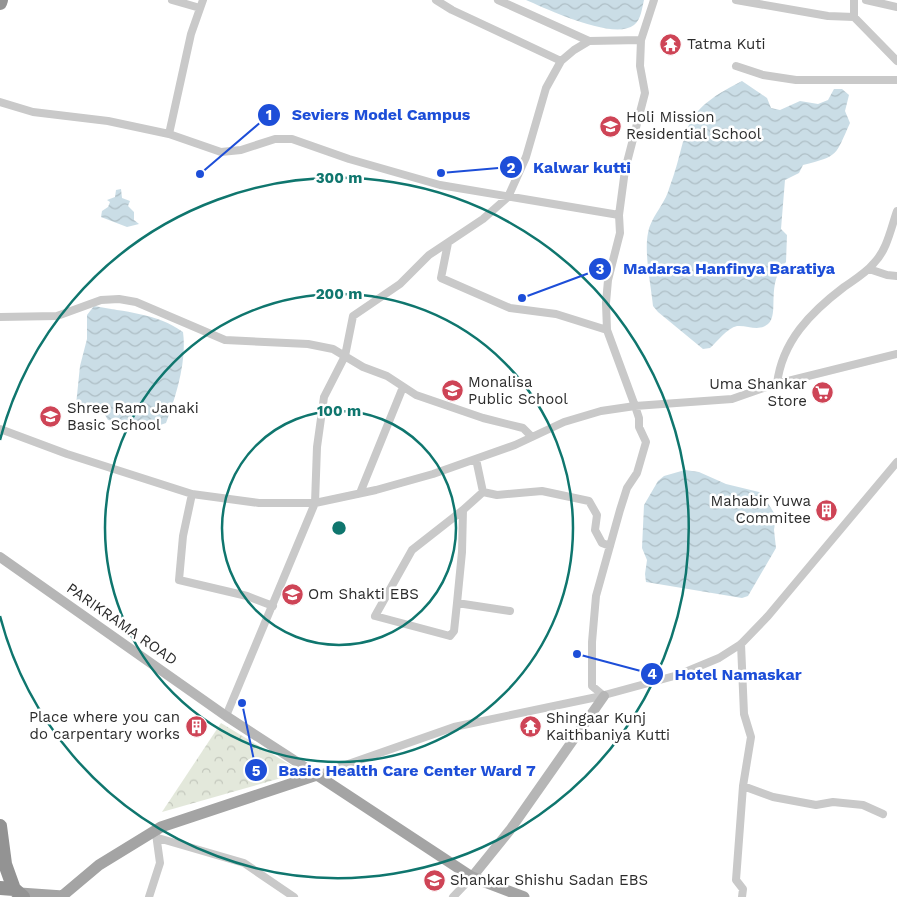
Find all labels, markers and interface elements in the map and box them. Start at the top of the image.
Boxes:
temple icon: Tatma Kuti [659,32,683,56]
place label: Tatma Kuti [687,35,766,53]
callout: Seviers Model Campus [257,99,481,130]
text: Seviers Model Campus [292,105,471,124]
text: 1 [266,106,272,124]
place label: Holi Mission Residential School [626,108,762,143]
school or university icon: Holi Mission Residential School [598,114,622,138]
callout: Kalwar kutti [498,152,641,183]
text: Kalwar kutti [533,158,631,177]
text: 2 [507,159,516,177]
text: 300 m [316,169,362,187]
callout: Madarsa Hanfinya Baratiya [588,253,845,284]
text: Madarsa Hanfinya Baratiya [623,259,836,278]
text: 3 [596,260,605,278]
text: 200 m [316,285,362,303]
place label: Monalisa Public School [468,373,568,408]
place label: Uma Shankar Store [709,375,807,410]
school or university icon: Monalisa Public School [440,379,464,403]
supermarket icon: Uma Shankar Store [811,381,835,405]
place label: Shree Ram Janaki Basic School [67,399,199,434]
text: 100 m [317,402,361,420]
school or university icon: Shree Ram Janaki Basic School [39,405,63,429]
place label: Mahabir Yuwa Commitee [710,492,812,527]
building icon: Mahabir Yuwa Commitee [815,498,839,522]
centre of rings [330,519,348,537]
street label: PARIKRAMA ROAD [63,579,181,669]
school or university icon: Om Shakti EBS [280,582,304,606]
place label: Om Shakti EBS [308,585,419,603]
callout: Hotel Namaskar [639,659,812,690]
text: 4 [647,665,657,683]
text: Hotel Namaskar [674,665,802,684]
place label: Place where you can do carpentary works [29,708,180,743]
place label: Shingaar Kunj Kaithbaniya Kutti [546,709,670,744]
building icon: Place where you can do carpentary works [184,714,208,738]
temple icon: Shingaar Kunj Kaithbaniya Kutti [518,715,542,739]
callout: Basic Health Care Center Ward 7 [243,755,546,786]
text: Basic Health Care Center Ward 7 [278,761,536,780]
text: 5 [252,762,261,780]
school or university icon: Shankar Shishu Sadan EBS [422,868,446,892]
place label: Shankar Shishu Sadan EBS [450,871,648,889]

